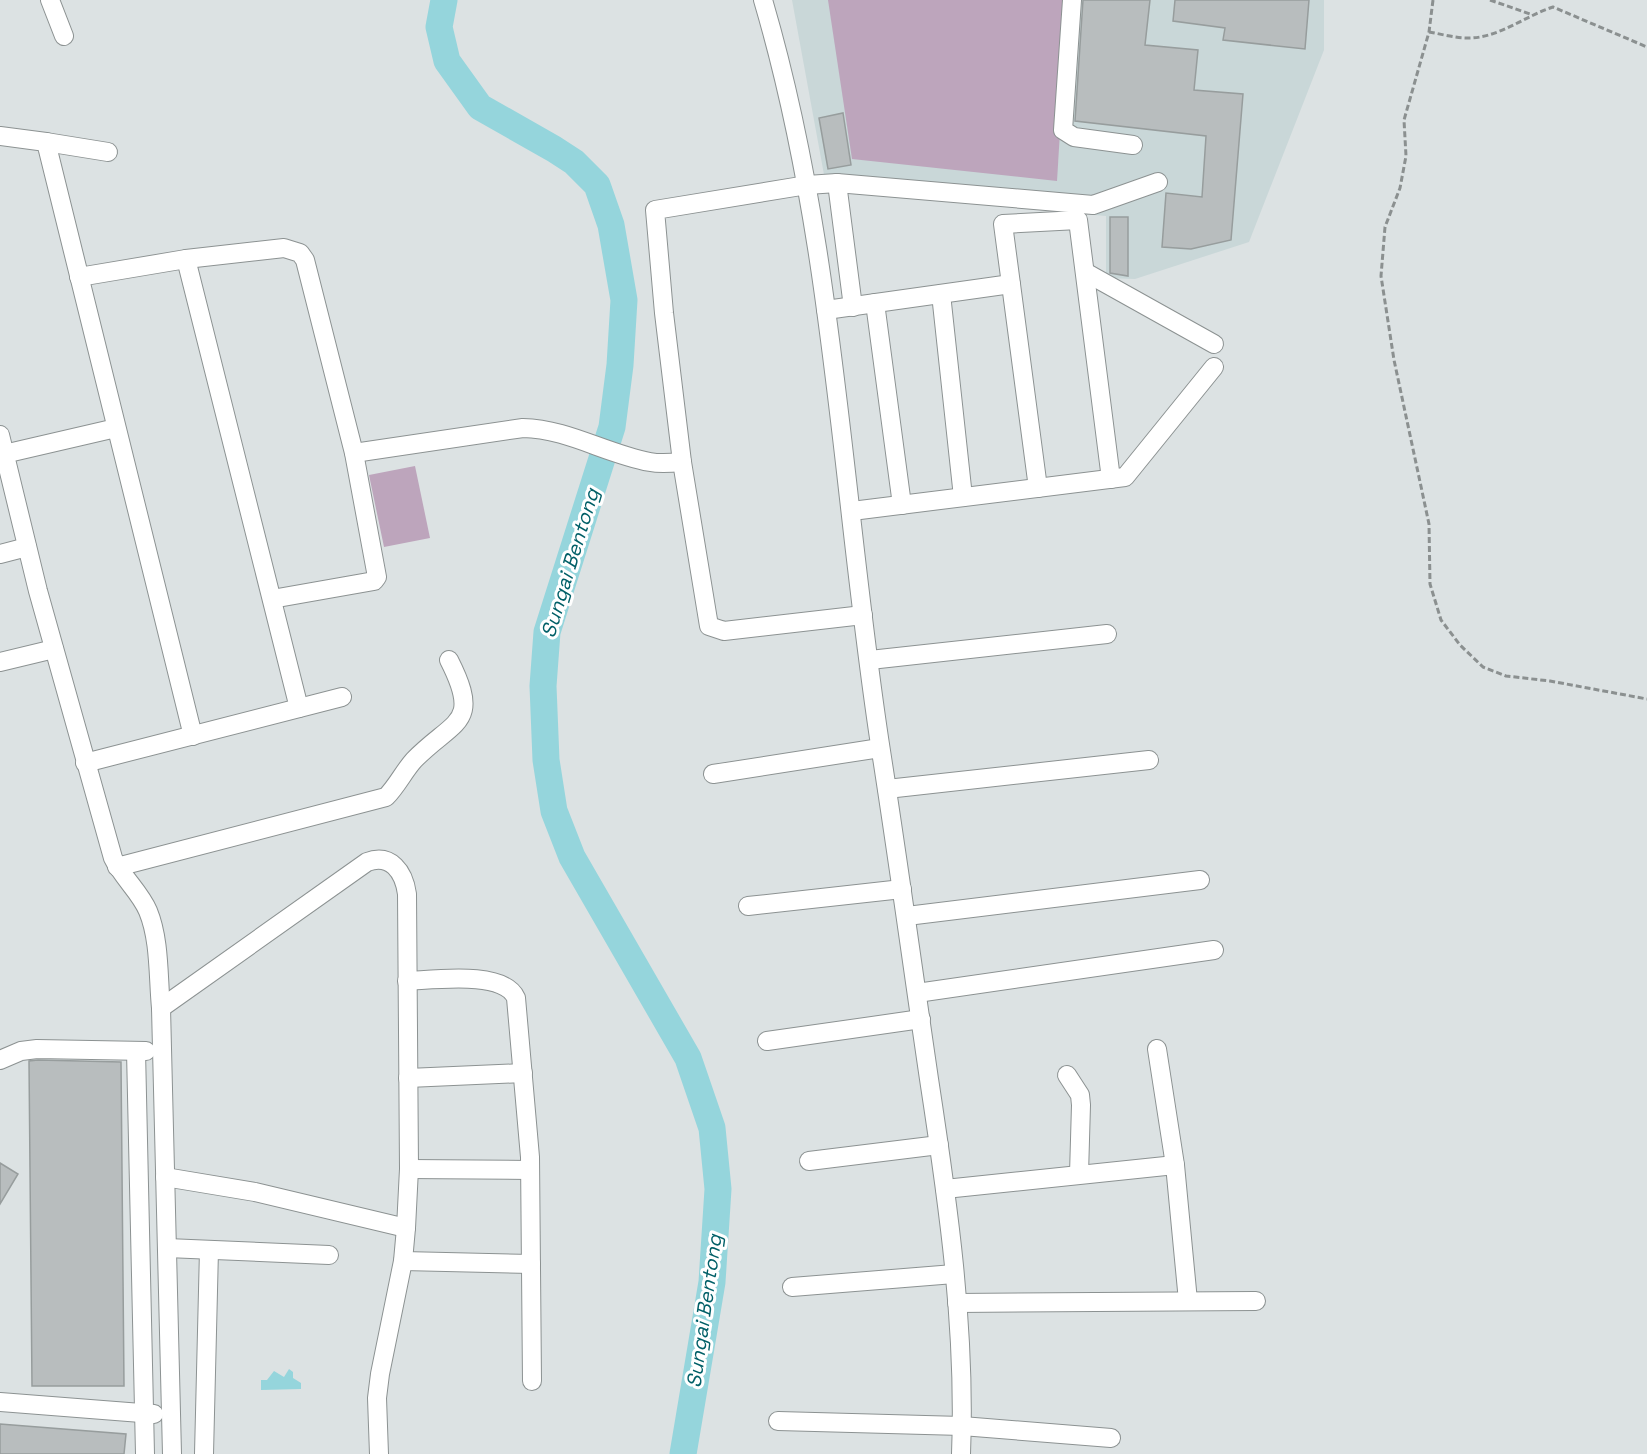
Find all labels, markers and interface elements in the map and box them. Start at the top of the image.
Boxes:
water label: Sungai Bentong [535,484,605,641]
water label: Sungai Bentong [680,1232,728,1389]

